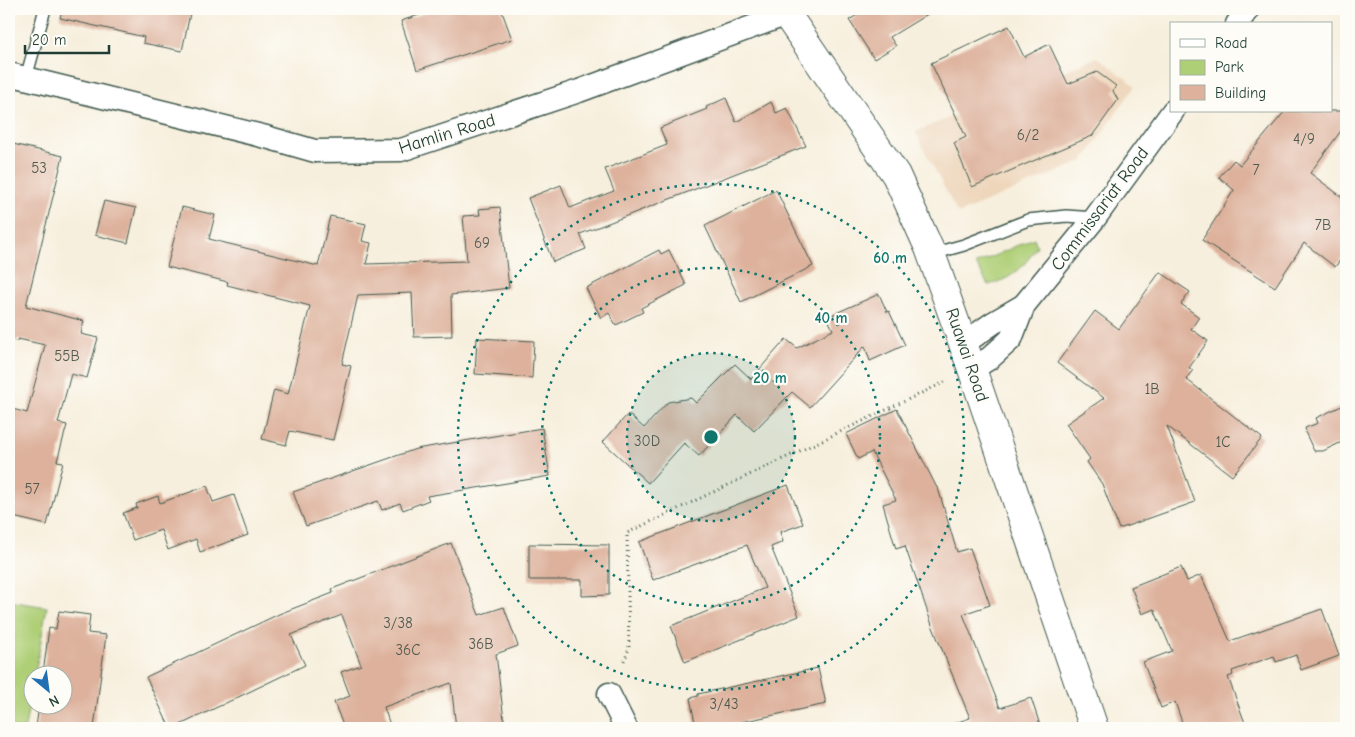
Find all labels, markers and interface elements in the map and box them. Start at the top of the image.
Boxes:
scale bar [25,22,109,54]
legend [1170,22,1332,112]
text: 20 m [32,31,66,49]
text: Road [1215,34,1247,52]
text: Park [1215,58,1244,76]
text: Building [1215,84,1266,102]
street label: Hamlin Road [396,109,498,159]
house number: 6/2 [1017,126,1039,144]
house number: 4/9 [1293,130,1315,148]
street label: Commissariat Road [1047,143,1153,275]
house number: 53 [31,159,47,177]
house number: 7 [1252,161,1260,179]
house number: 7B [1315,216,1331,234]
house number: 69 [474,234,490,252]
text: 60 m [873,249,907,267]
street label: Ruawai Road [941,305,993,405]
text: 40 m [815,309,848,327]
house number: 55B [54,347,80,365]
text: 20 m [753,369,787,387]
house number: 1B [1144,380,1160,398]
centre of rings [702,428,720,446]
house number: 30D [634,432,660,450]
house number: 1C [1215,433,1231,451]
house number: 57 [24,480,40,498]
house number: 3/38 [383,614,413,632]
house number: 36B [468,635,494,653]
house number: 36C [396,641,420,659]
north arrow [22,664,72,714]
text: N [46,691,62,711]
house number: 3/43 [710,695,738,713]

